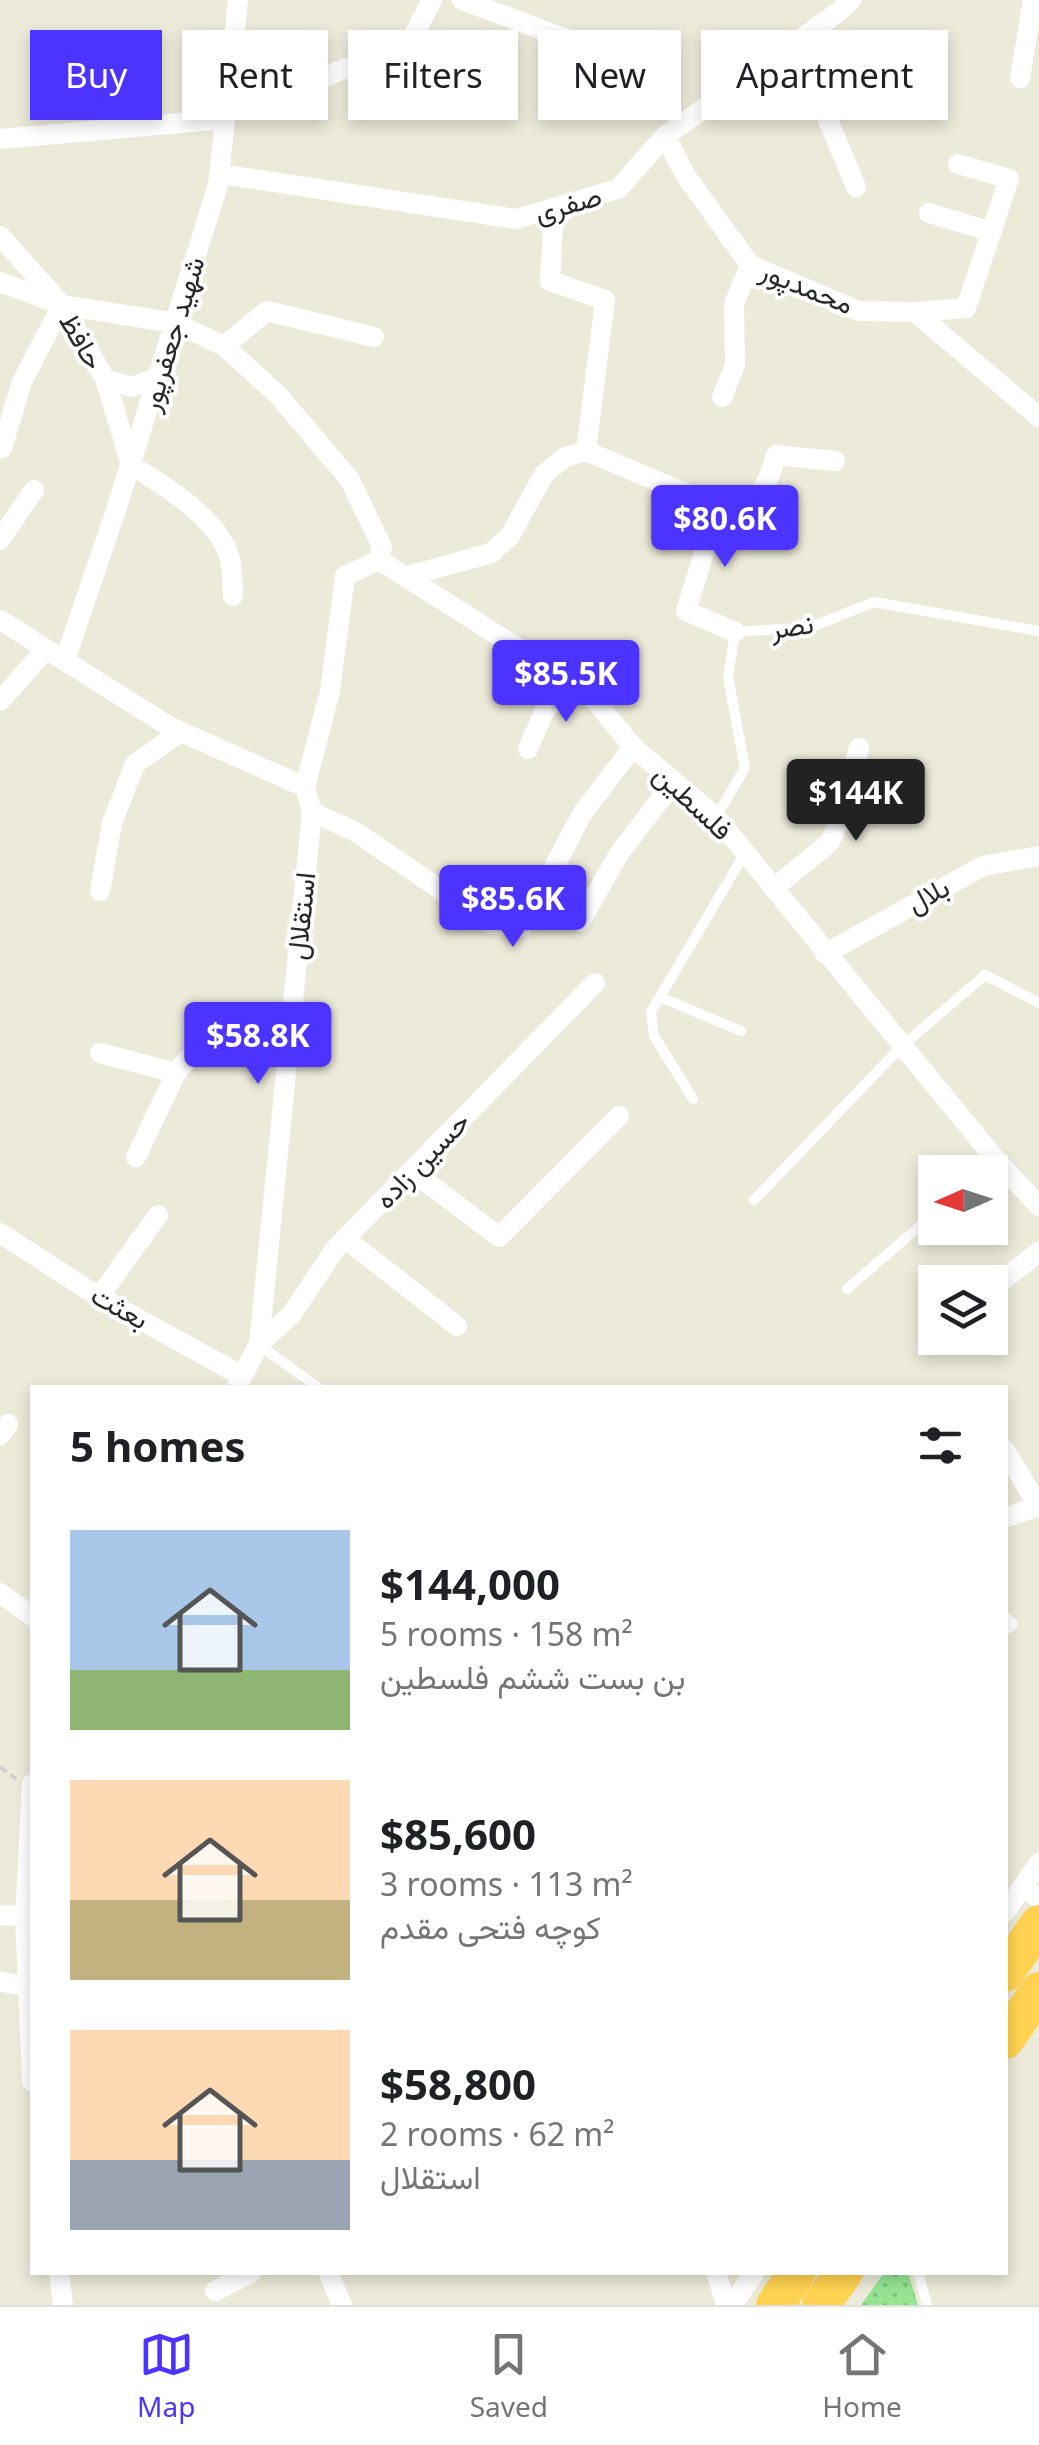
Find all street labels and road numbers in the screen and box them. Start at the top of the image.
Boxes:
street label: صفری [530,175,606,231]
street label: محمدپور [754,250,860,323]
street label: شهید جعفرپور [129,252,214,417]
street label: حافظ [51,305,114,376]
street label: نصر [767,603,816,647]
street label: فلسطین [646,755,742,848]
street label: بلال [900,867,955,921]
street label: استقلال [277,870,324,962]
street label: حسین زاده [365,1102,477,1216]
street label: بعثت [85,1275,156,1337]

